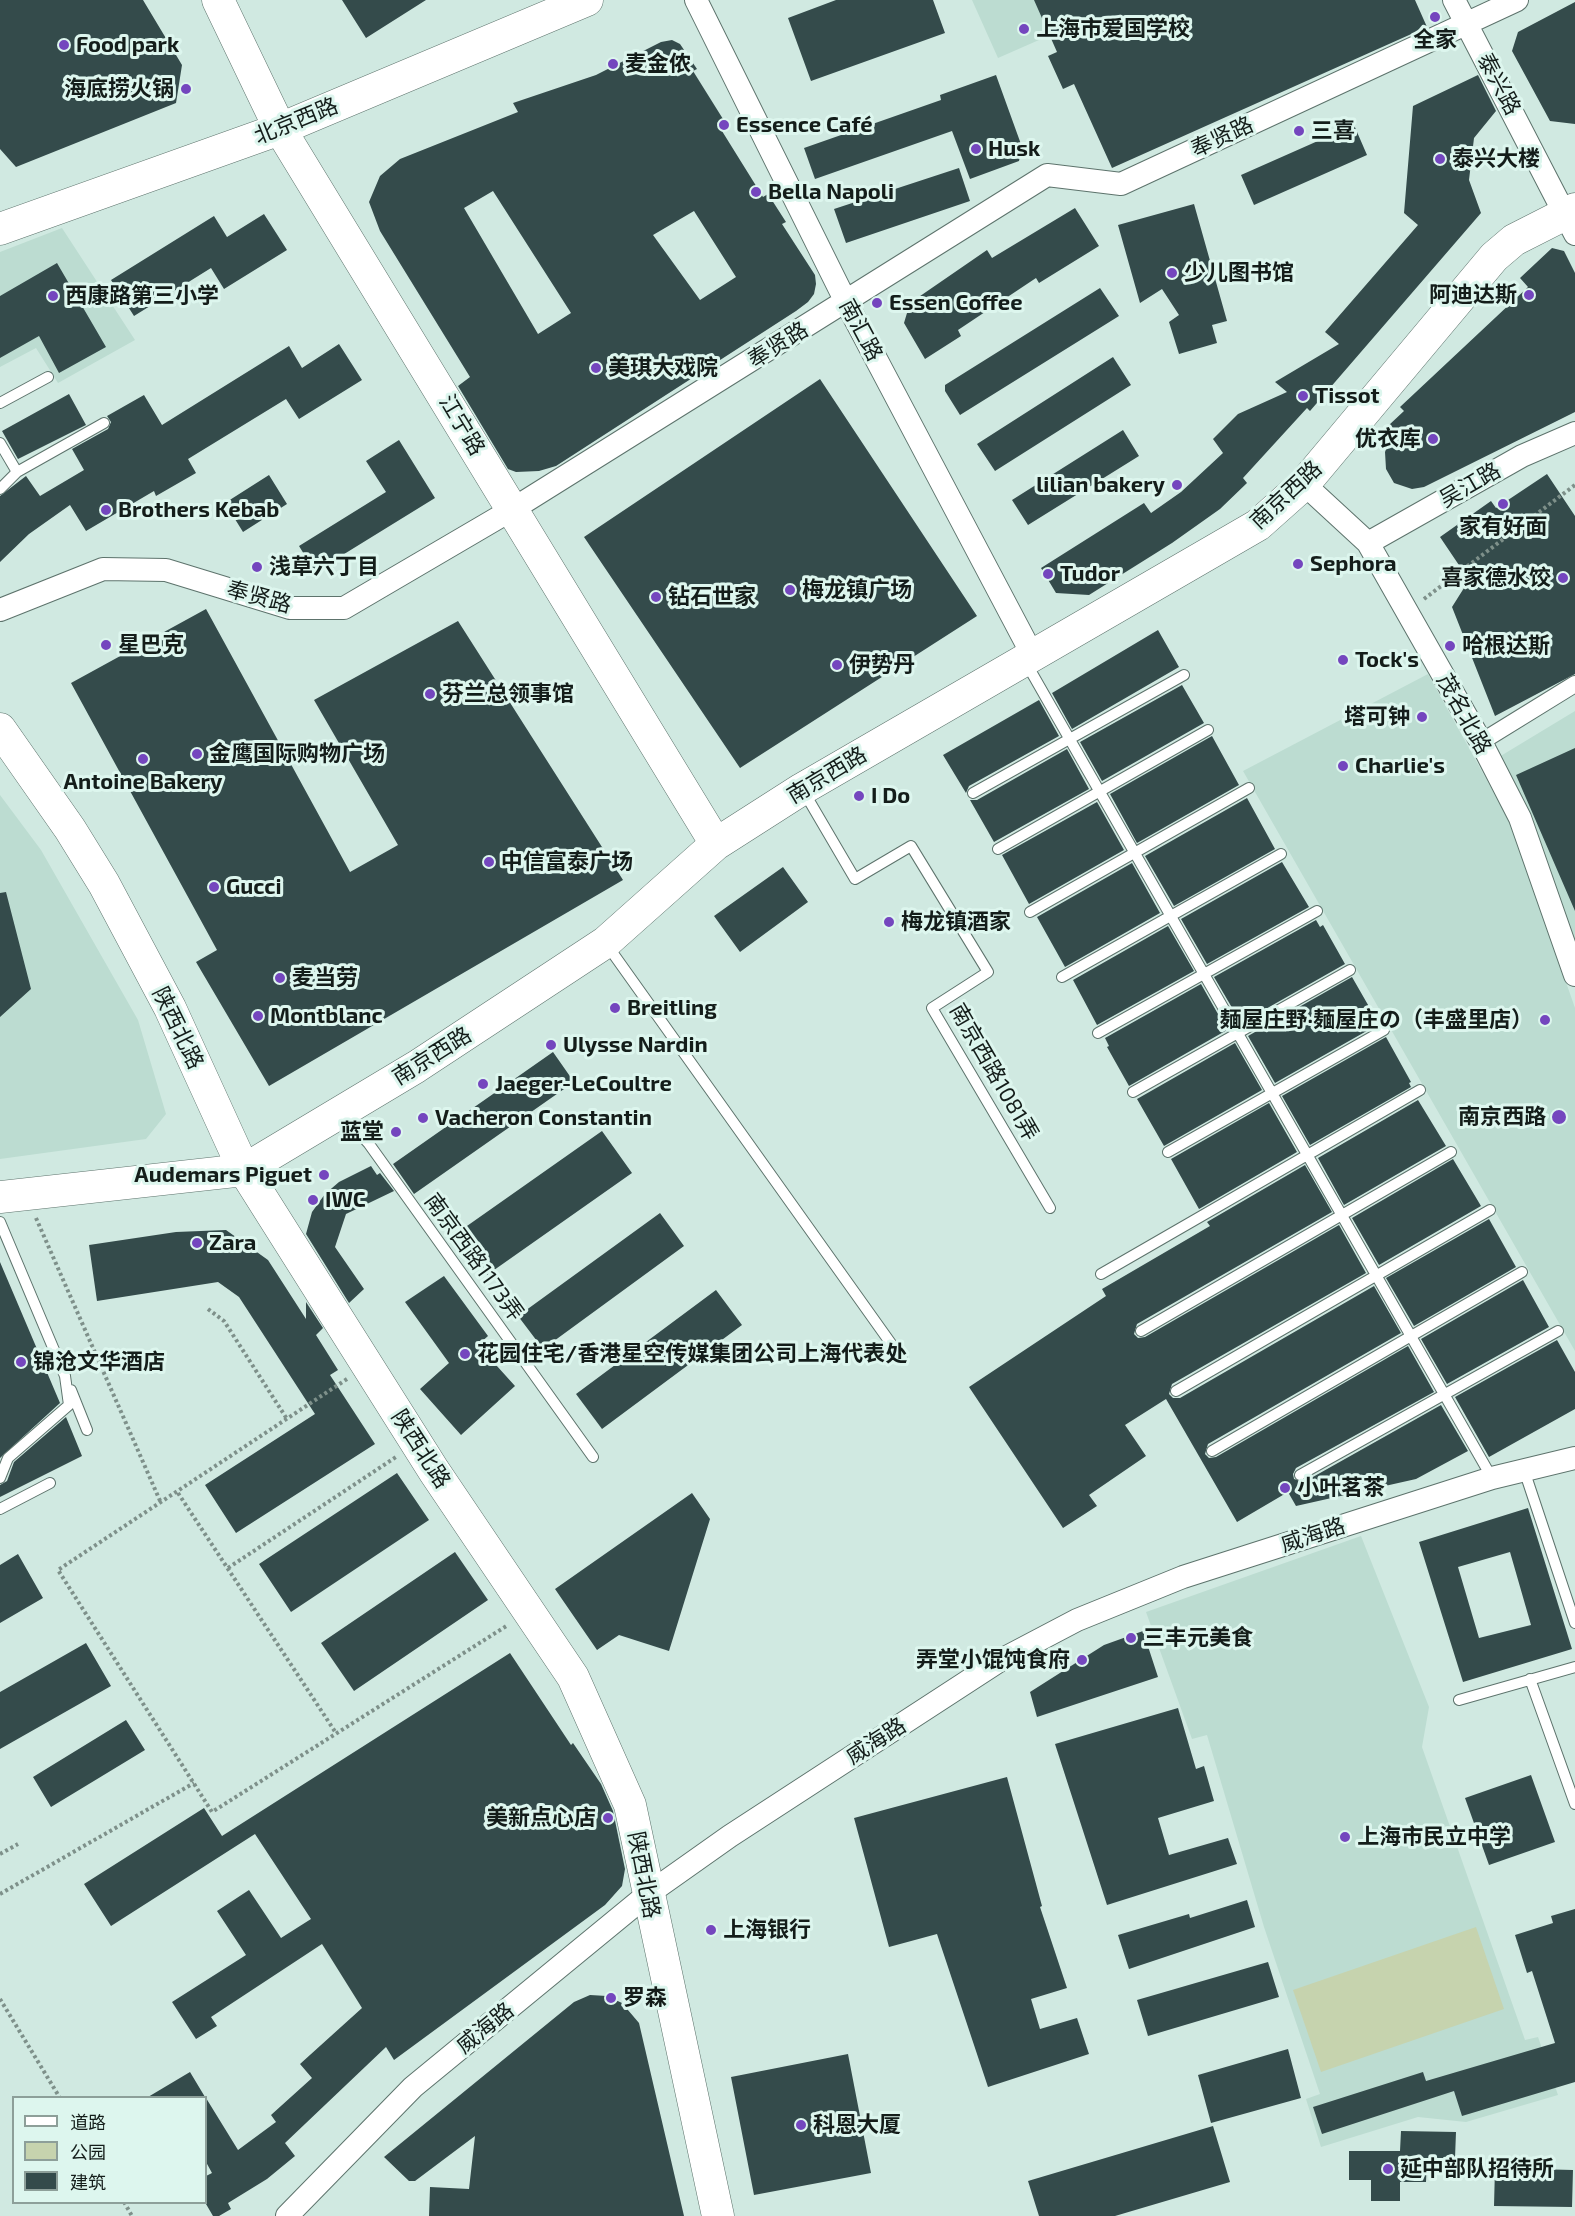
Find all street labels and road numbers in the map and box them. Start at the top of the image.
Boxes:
street label: 泰兴路 [1472,49,1526,119]
street label: 北京西路 [250,92,342,150]
street label: 奉贤路 [1187,111,1257,163]
street label: 南汇路 [834,295,888,365]
street label: 奉贤路 [743,316,813,374]
street label: 江宁路 [434,390,490,460]
street label: 南京西路 [1245,455,1327,535]
street label: 吴江路 [1435,457,1505,513]
street label: 奉贤路 [224,576,294,618]
street label: 茂名北路 [1431,669,1497,759]
street label: 南京西路 [782,741,872,809]
street label: 陕西北路 [147,983,209,1073]
street label: 南京西路1081弄 [944,999,1044,1145]
street label: 南京西路 [388,1021,476,1091]
street label: 南京西路1173弄 [419,1188,529,1326]
street label: 陕西北路 [386,1405,456,1493]
street label: 威海路 [1278,1512,1348,1558]
street label: 威海路 [841,1712,911,1770]
street label: 陕西北路 [623,1829,665,1921]
street label: 威海路 [451,1997,519,2059]

